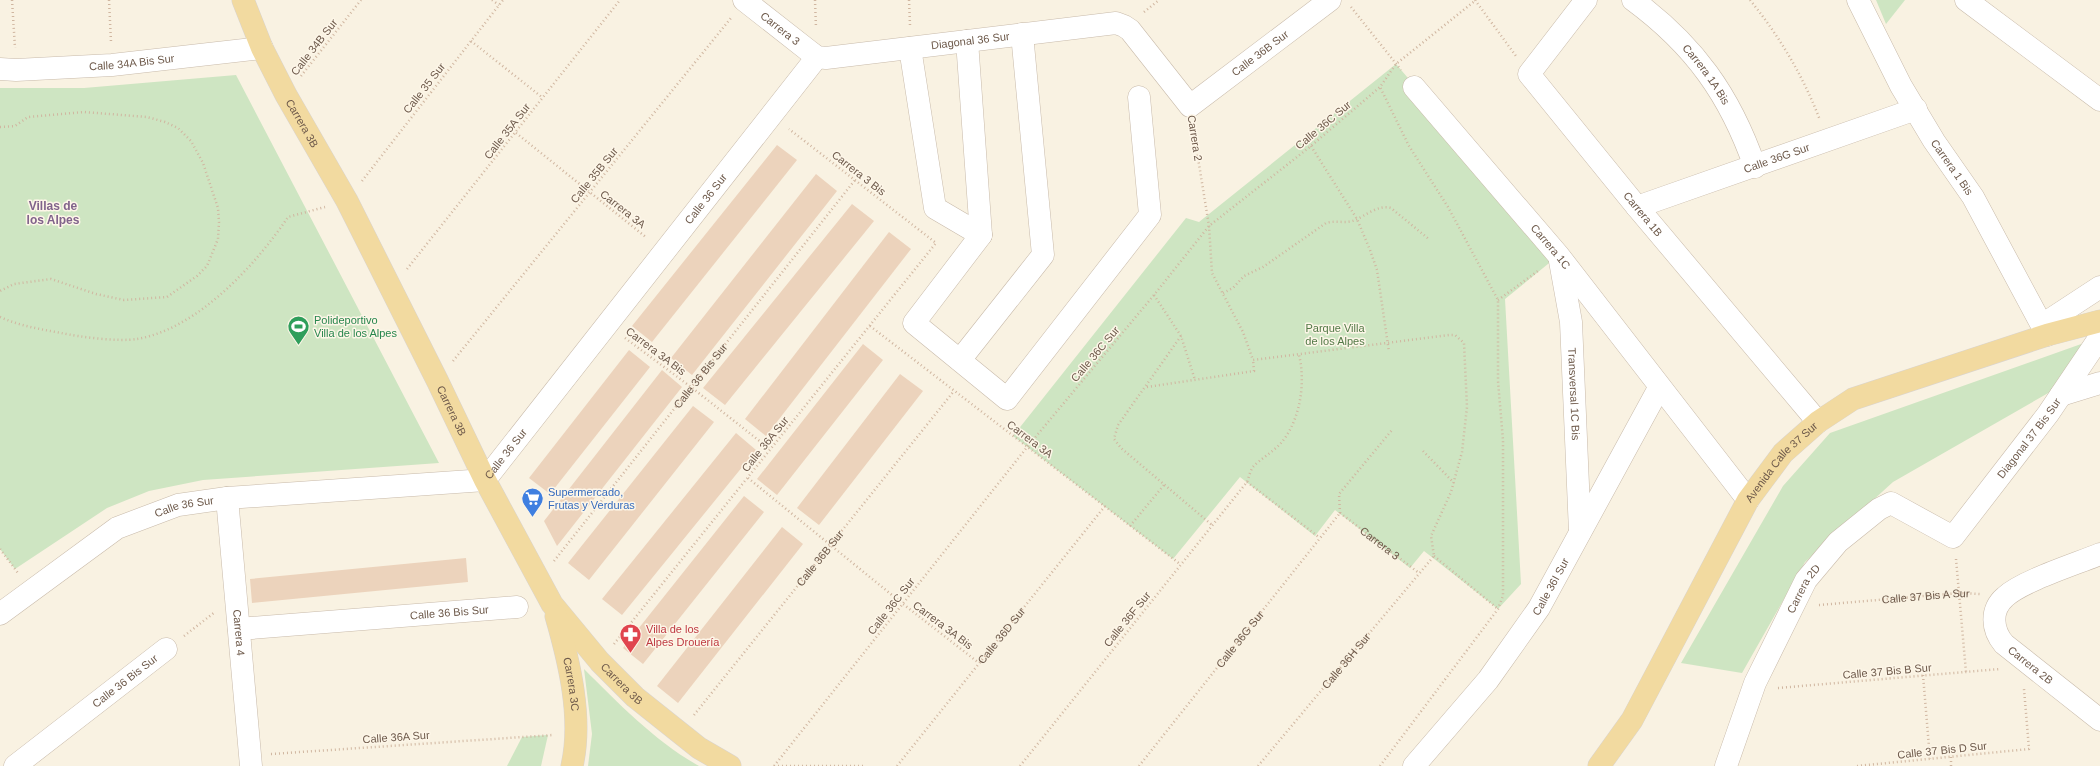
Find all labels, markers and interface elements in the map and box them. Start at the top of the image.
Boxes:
street label: Carrera 3 [758,9,802,47]
street label: Calle 34B Sur [288,16,340,77]
street label: Calle 36B Sur [1229,28,1291,78]
street label: Diagonal 36 Sur [930,30,1011,51]
street label: Carrera 1A Bis [1680,42,1732,107]
street label: Calle 34A Bis Sur [89,52,175,72]
street label: Calle 35 Sur [401,60,448,116]
street label: Carrera 3B [284,97,321,150]
street label: Calle 36C Sur [1293,98,1353,152]
street label: Calle 35A Sur [482,101,533,161]
street label: Carrera 2 [1185,114,1205,162]
street label: Carrera 1 Bis [1929,137,1976,197]
street label: Calle 36G Sur [1742,141,1812,175]
street label: Calle 35B Sur [568,145,620,205]
street label: Carrera 3 Bis [830,148,889,198]
street label: Calle 36 Sur [682,171,729,226]
street label: Carrera 3A [598,188,648,231]
street label: Carrera 1B [1621,189,1665,239]
district label: Villas de los Alpes [27,199,80,227]
street label: Carrera 1C [1528,222,1573,271]
sports icon: Polideportivo Villa de los Alpes [285,313,311,346]
place label: Polideportivo Villa de los Alpes [314,314,397,339]
park label: Parque Villa de los Alpes [1305,322,1365,347]
street label: Calle 36C Sur [1068,324,1122,384]
street label: Carrera 3A Bis [624,325,689,378]
street label: Calle 36 Bis Sur [671,341,730,411]
street label: Transversal 1C Bis [1566,347,1582,441]
street label: Carrera 3B [435,384,469,437]
street label: Diagonal 37 Bis Sur [1995,395,2063,480]
street label: Calle 36A Sur [739,414,791,474]
street label: Carrera 3A [1005,418,1056,460]
street label: Avenida Calle 37 Sur [1743,419,1820,504]
street label: Calle 36 Sur [482,426,529,481]
supermarket icon: Supermercado, Frutas y Verduras [519,485,545,518]
place label: Supermercado, Frutas y Verduras [548,486,635,511]
street label: Calle 36 Sur [153,494,215,519]
street label: Carrera 3 [1358,524,1402,562]
street label: Calle 36B Sur [794,528,846,588]
street label: Calle 36I Sur [1530,556,1571,618]
street label: Carrera 2D [1785,562,1822,615]
street label: Calle 36C Sur [865,575,917,637]
street label: Calle 37 Bis A Sur [1881,587,1970,606]
street label: Calle 36F Sur [1101,589,1153,649]
street label: Carrera 3A Bis [911,599,976,652]
street label: Calle 36 Bis Sur [409,603,490,621]
street label: Calle 36D Sur [975,605,1028,666]
street label: Calle 36G Sur [1214,608,1266,670]
street label: Carrera 4 [231,609,247,656]
pharmacy icon: Villa de los Alpes Drouería [617,622,643,655]
place label: Villa de los Alpes Drouería [646,623,720,648]
street label: Calle 36H Sur [1319,631,1373,691]
street label: Carrera 2B [2006,644,2055,686]
street label: Calle 36 Bis Sur [90,652,160,710]
street label: Carrera 3C [561,656,581,712]
street label: Carrera 3B [598,660,645,707]
street label: Calle 37 Bis B Sur [1842,661,1932,681]
street label: Calle 36A Sur [362,729,430,745]
street label: Calle 37 Bis D Sur [1897,739,1988,761]

